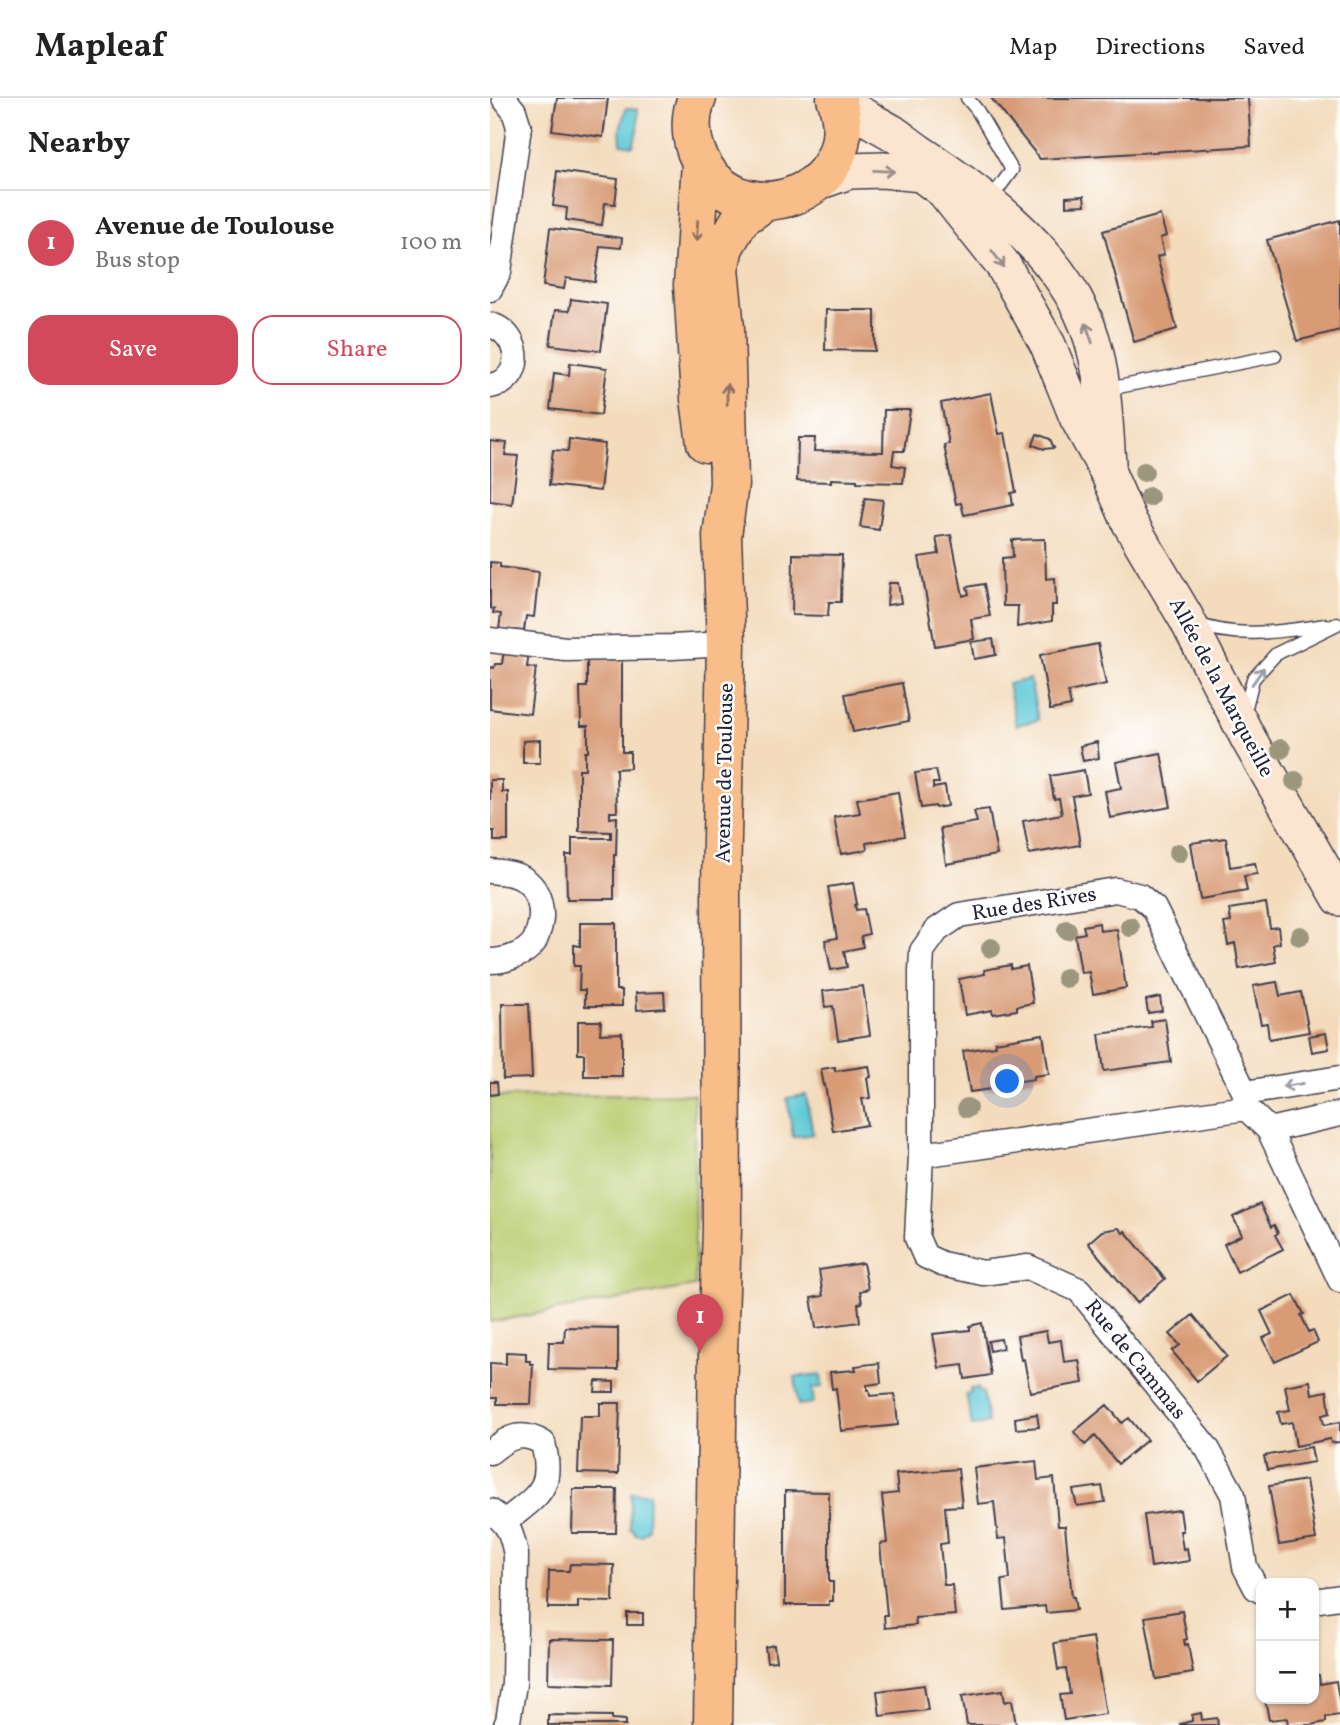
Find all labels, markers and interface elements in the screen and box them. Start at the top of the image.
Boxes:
text: Mapleaf [35,25,165,71]
text: Map [1009,31,1057,65]
text: Directions [1095,31,1205,65]
text: Saved [1243,31,1305,65]
text: Nearby [28,123,130,165]
one-way arrow [872,164,895,177]
text: Avenue de Toulouse [95,209,335,245]
one-way arrow [690,219,703,241]
text: 1 [46,227,56,259]
text: 100 m [400,227,462,259]
text: Bus stop [95,245,180,277]
one-way arrow [991,249,1005,268]
button: Save [28,315,238,385]
button: Share [252,315,462,385]
one-way arrow [1082,323,1094,345]
one-way arrow [720,383,733,406]
street label: Allée de la Marqueille [1161,593,1280,783]
one-way arrow [1251,667,1265,686]
street label: Avenue de Toulouse [709,683,742,863]
street label: Rue des Rives [970,880,1099,929]
your location [990,1064,1024,1098]
one-way arrow [1282,1079,1304,1092]
pin: 1 [677,1294,723,1352]
street label: Rue de Cammas [1077,1294,1192,1426]
map controls [1256,1578,1319,1704]
button: + [1256,1578,1319,1641]
button: − [1256,1641,1319,1704]

